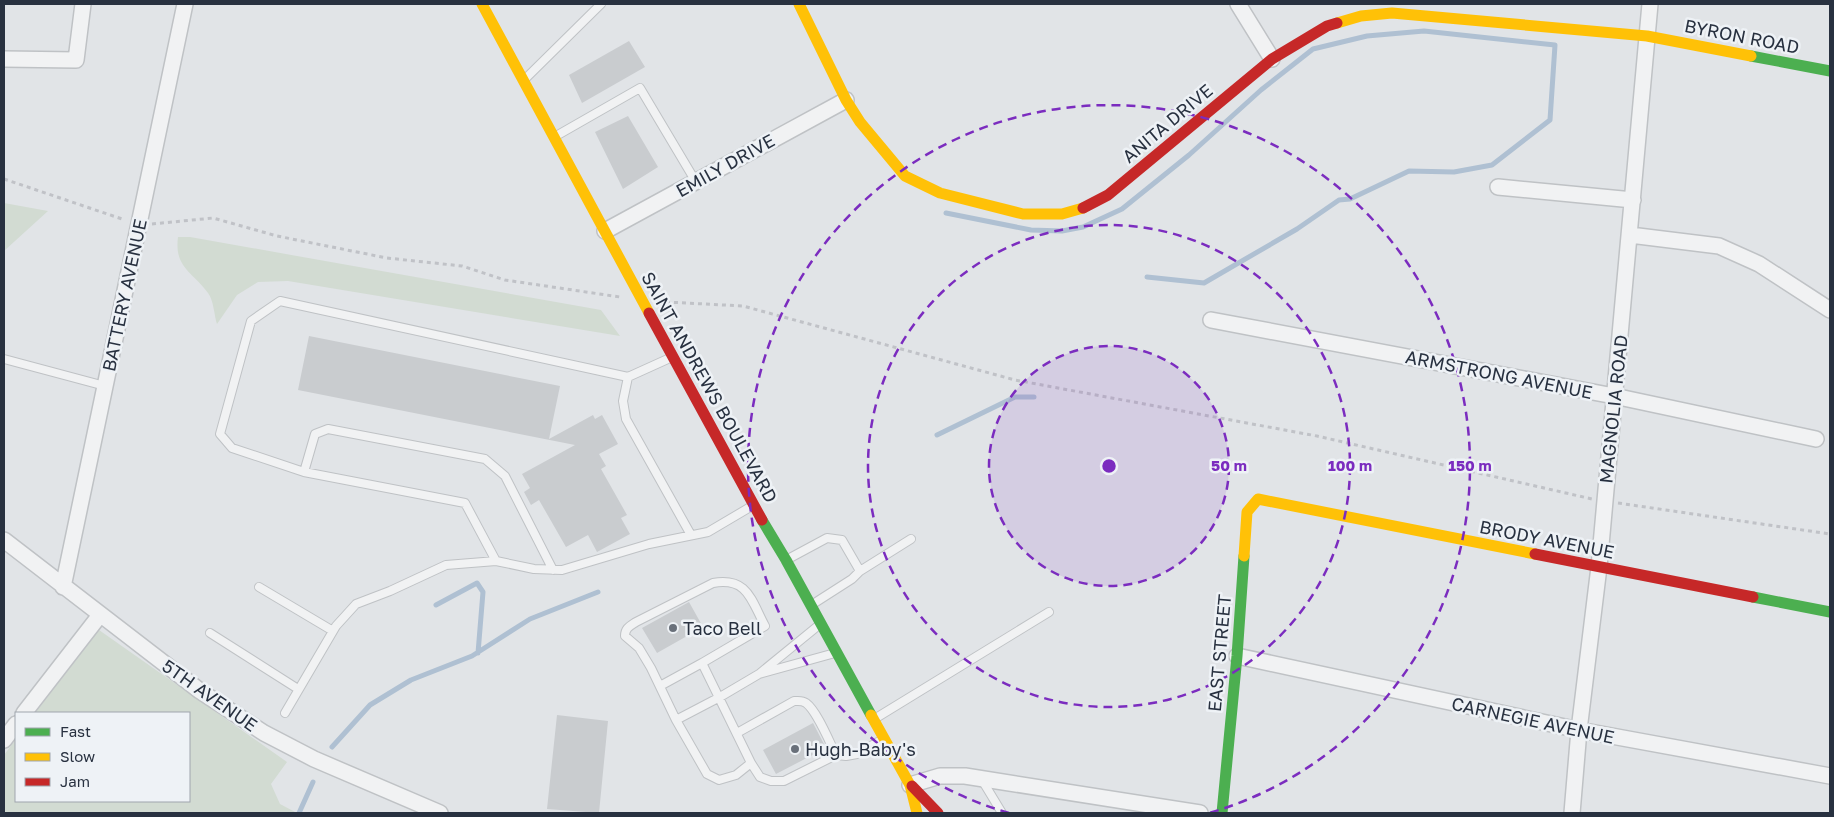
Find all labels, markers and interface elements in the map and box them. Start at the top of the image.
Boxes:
street label: BYRON ROAD [1683,14,1801,58]
street label: ANITA DRIVE [1117,79,1217,167]
street label: EMILY DRIVE [672,129,778,201]
street label: BATTERY AVENUE [97,217,151,373]
street label: SAINT ANDREWS BOULEVARD [637,268,783,506]
street label: MAGNOLIA ROAD [1594,334,1632,484]
street label: ARMSTRONG AVENUE [1404,345,1594,403]
text: 50 m [1211,456,1247,474]
text: 100 m [1328,456,1372,474]
text: 150 m [1448,456,1492,474]
centre of rings [1100,457,1118,475]
street label: BRODY AVENUE [1478,515,1616,563]
street label: EAST STREET [1203,593,1235,713]
place label: Taco Bell [683,617,762,639]
marker: Taco Bell [667,622,679,634]
street label: 5TH AVENUE [158,654,262,736]
street label: CARNEGIE AVENUE [1450,692,1616,748]
legend [15,712,190,802]
text: Fast [60,722,91,740]
place label: Hugh-Baby's [805,738,916,760]
marker: Hugh-Baby's [789,743,801,755]
text: Slow [60,747,95,765]
text: Jam [60,772,90,790]

